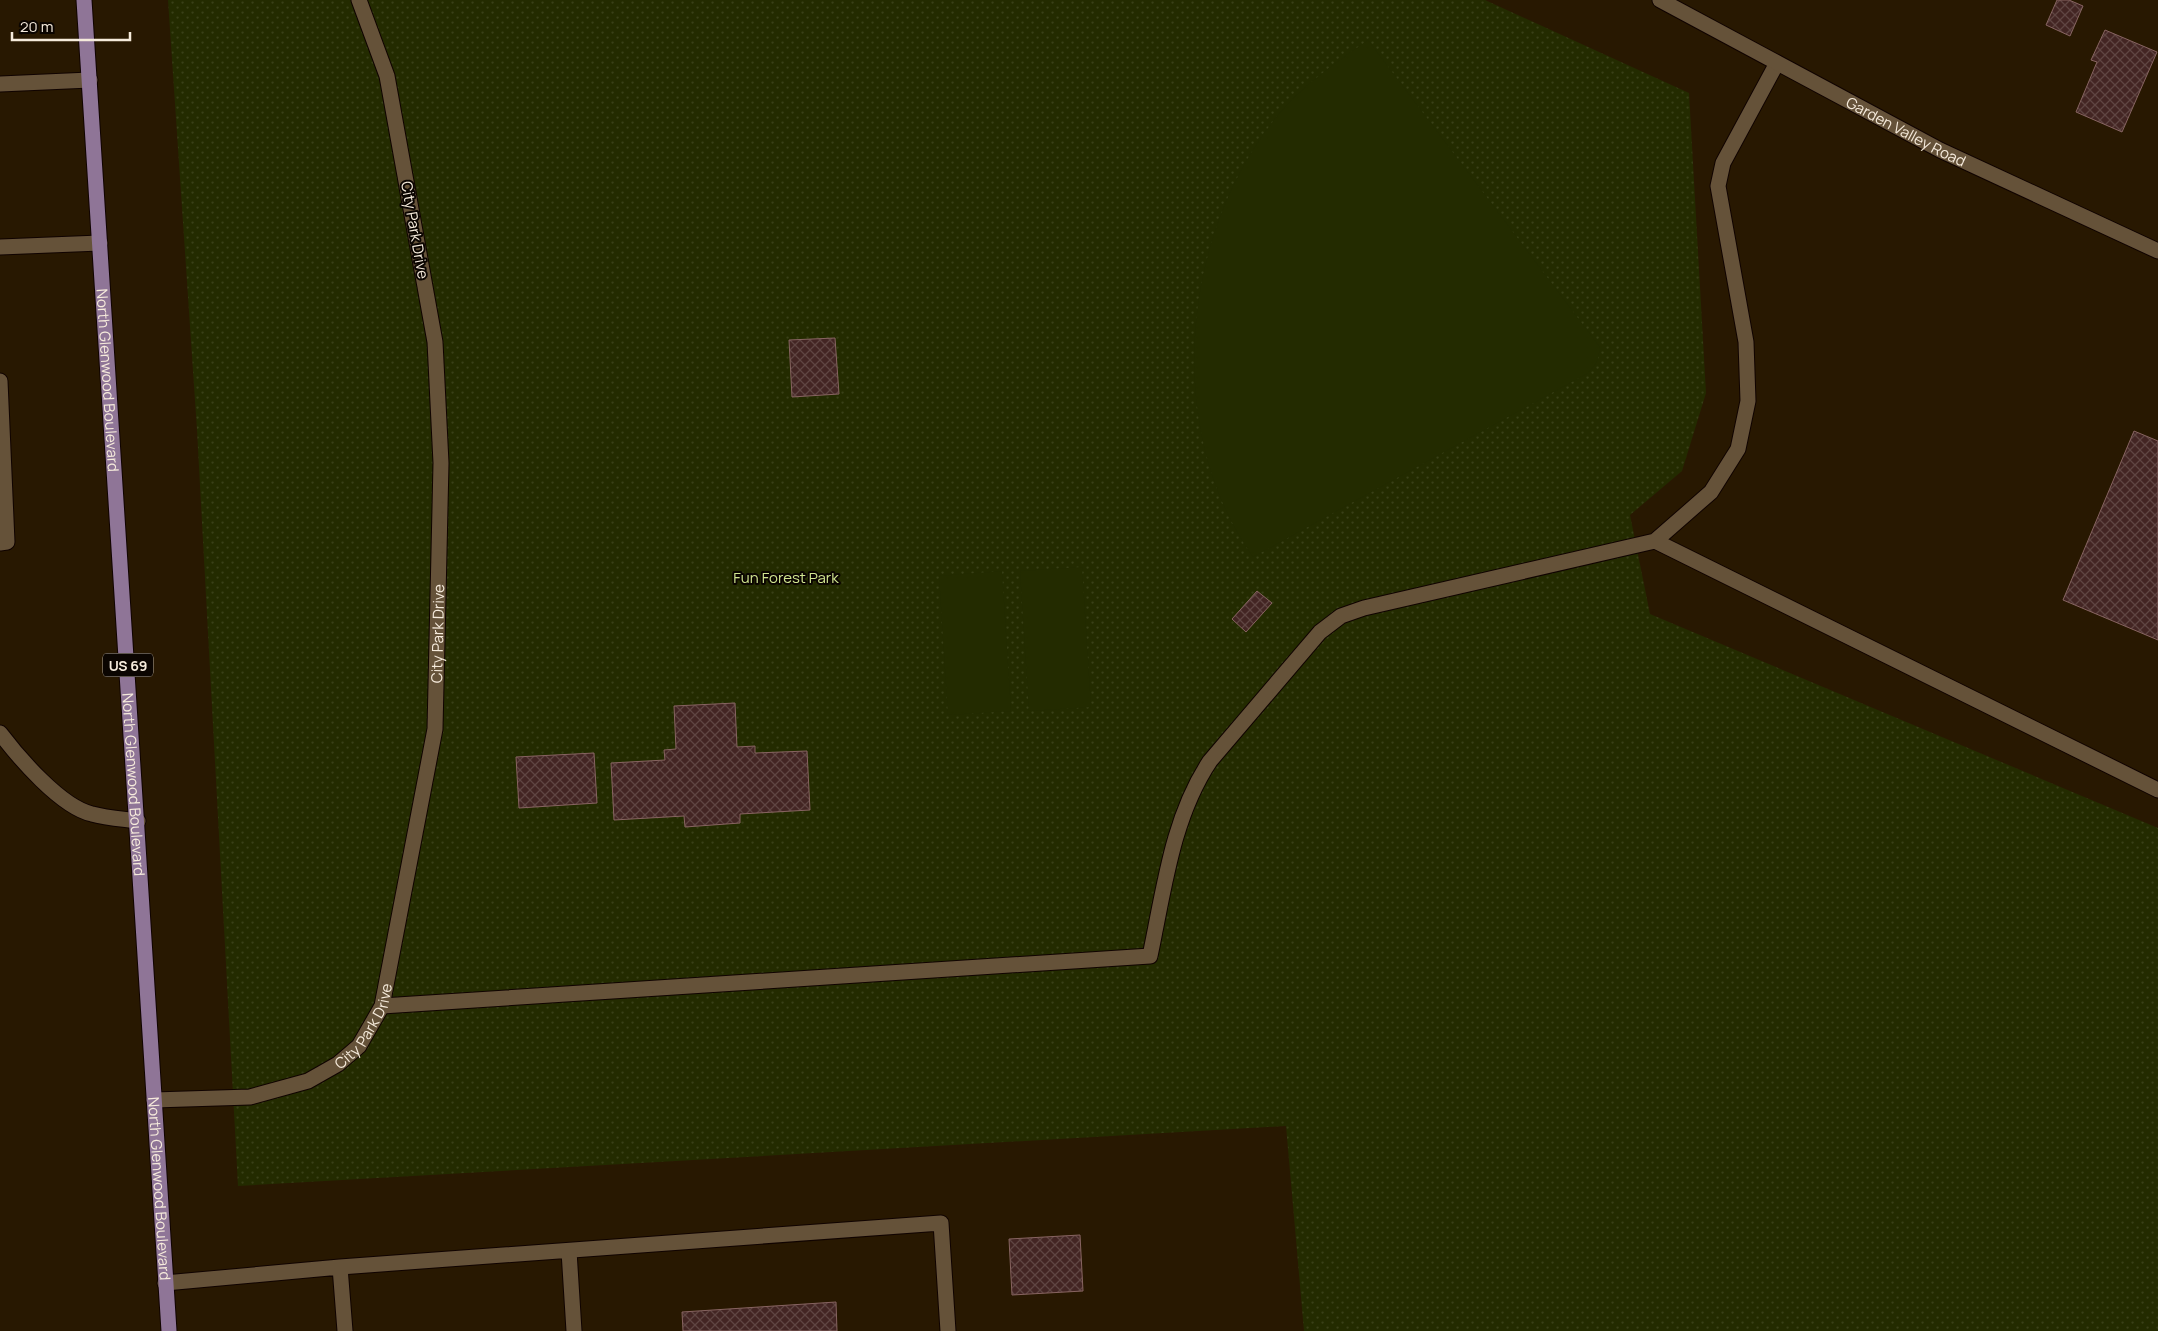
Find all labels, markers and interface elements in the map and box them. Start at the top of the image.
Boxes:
scale bar [12,10,130,42]
text: 20 m [20,16,53,37]
street label: Garden Valley Road [1843,91,1969,171]
street label: City Park Drive [396,179,434,281]
street label: North Glenwood Boulevard [92,288,125,473]
park label: Fun Forest Park [733,567,839,588]
street label: City Park Drive [426,584,449,683]
road number: US 69 [103,654,153,676]
street label: North Glenwood Boulevard [118,692,150,877]
street label: City Park Drive [329,981,397,1073]
street label: North Glenwood Boulevard [144,1096,176,1281]

